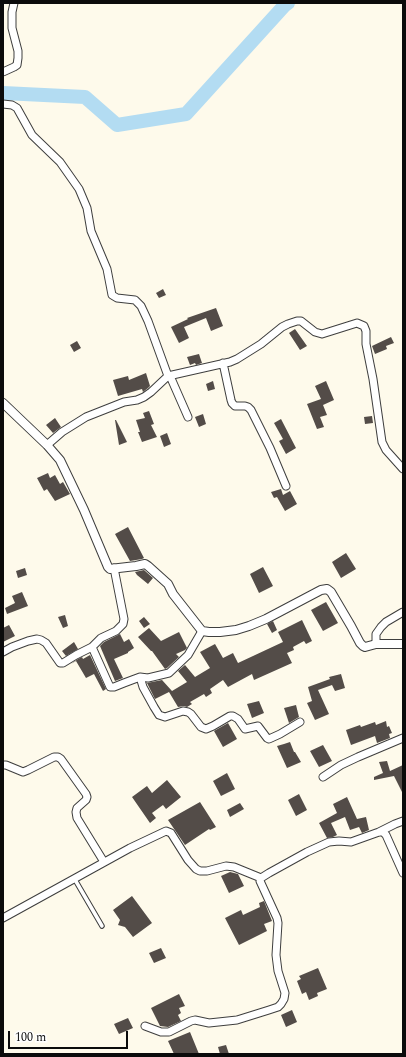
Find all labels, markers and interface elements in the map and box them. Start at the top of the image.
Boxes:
scale bar [10,1023,130,1049]
text: 100 m [15,1028,46,1047]

